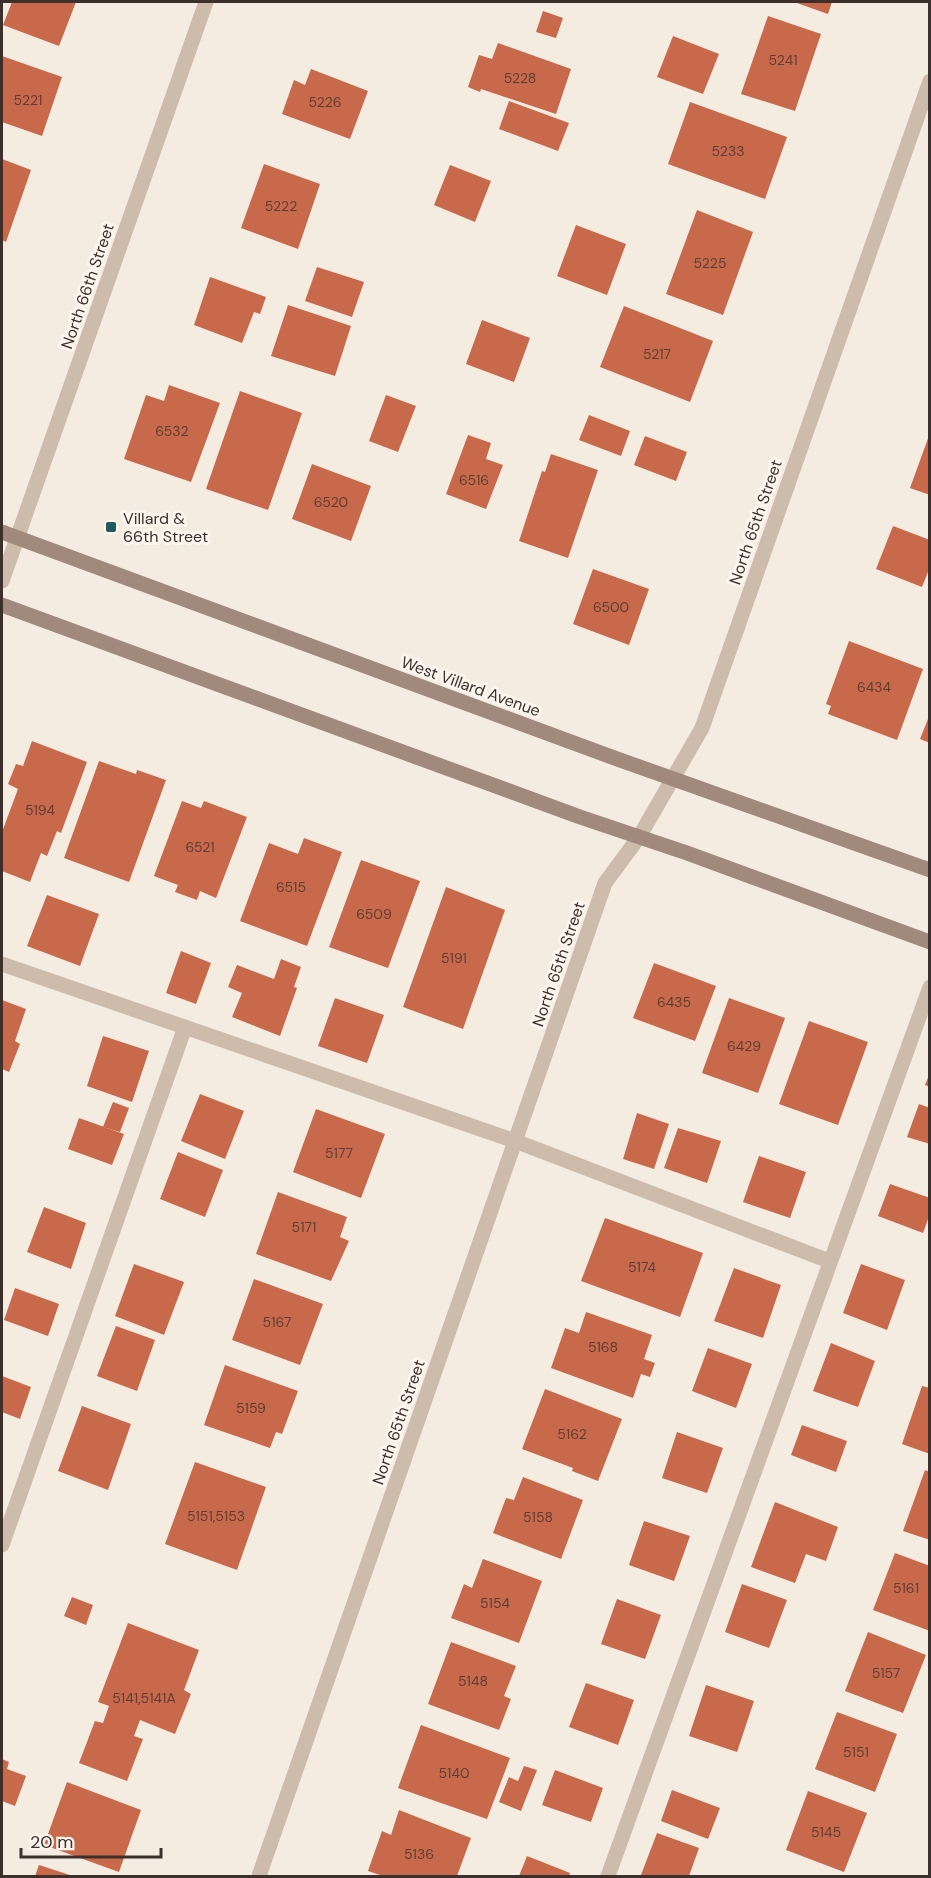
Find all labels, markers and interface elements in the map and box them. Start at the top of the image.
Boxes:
house number: 5241 [769,51,798,69]
house number: 5228 [504,69,536,87]
house number: 5221 [14,91,42,109]
house number: 5226 [308,93,342,111]
house number: 5233 [712,142,744,160]
house number: 5222 [265,197,297,215]
street label: North 66th Street [56,221,119,352]
house number: 5225 [694,254,726,272]
house number: 5217 [643,345,671,363]
house number: 6532 [155,422,189,440]
street label: North 65th Street [724,457,787,587]
house number: 6516 [459,471,489,489]
house number: 6520 [314,493,348,511]
place label: Villard & 66th Street [123,508,208,547]
marker: Villard & 66th Street [104,520,118,534]
house number: 6500 [593,598,629,616]
street label: West Villard Avenue [398,652,543,721]
house number: 6434 [857,678,892,696]
house number: 5194 [25,801,56,819]
house number: 6521 [185,838,215,856]
house number: 6515 [276,878,306,896]
street label: North 65th Street [527,899,590,1029]
house number: 6509 [356,905,392,923]
house number: 5191 [441,949,467,967]
house number: 6435 [657,993,691,1011]
house number: 6429 [727,1037,761,1055]
house number: 5177 [325,1144,353,1162]
house number: 5171 [292,1218,316,1236]
house number: 5174 [628,1258,657,1276]
house number: 5167 [263,1313,291,1331]
house number: 5168 [588,1338,618,1356]
street label: North 65th Street [367,1357,430,1487]
house number: 5159 [236,1399,266,1417]
house number: 5162 [557,1425,587,1443]
house number: 5151,5153 [187,1507,245,1525]
house number: 5158 [523,1508,553,1526]
house number: 5161 [893,1579,919,1597]
house number: 5154 [480,1594,510,1612]
house number: 5157 [872,1664,900,1682]
house number: 5148 [458,1672,488,1690]
house number: 5141,5141A [112,1689,176,1707]
house number: 5151 [843,1743,869,1761]
house number: 5140 [439,1764,469,1782]
scale bar [21,1821,160,1859]
house number: 5145 [811,1823,841,1841]
text: 20 m [30,1830,73,1854]
house number: 5136 [404,1845,434,1863]

